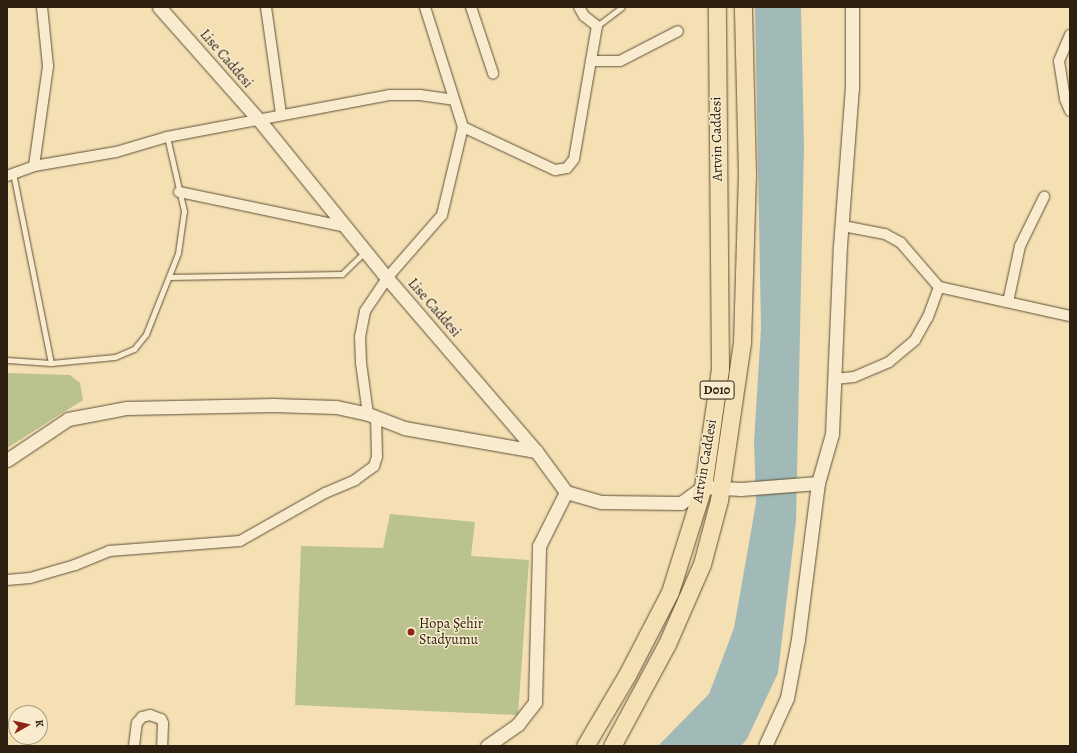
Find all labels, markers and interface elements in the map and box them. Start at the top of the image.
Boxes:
street label: Lise Caddesi [196,26,256,92]
street label: Artvin Caddesi [708,97,726,181]
street label: Lise Caddesi [404,275,464,341]
road number: D010 [699,379,735,401]
street label: Artvin Caddesi [689,418,721,504]
place label: Hopa Şehir Stadyumu [419,616,483,648]
marker: Hopa Şehir Stadyumu [406,627,416,637]
north arrow [8,705,48,745]
text: K [31,719,47,728]

